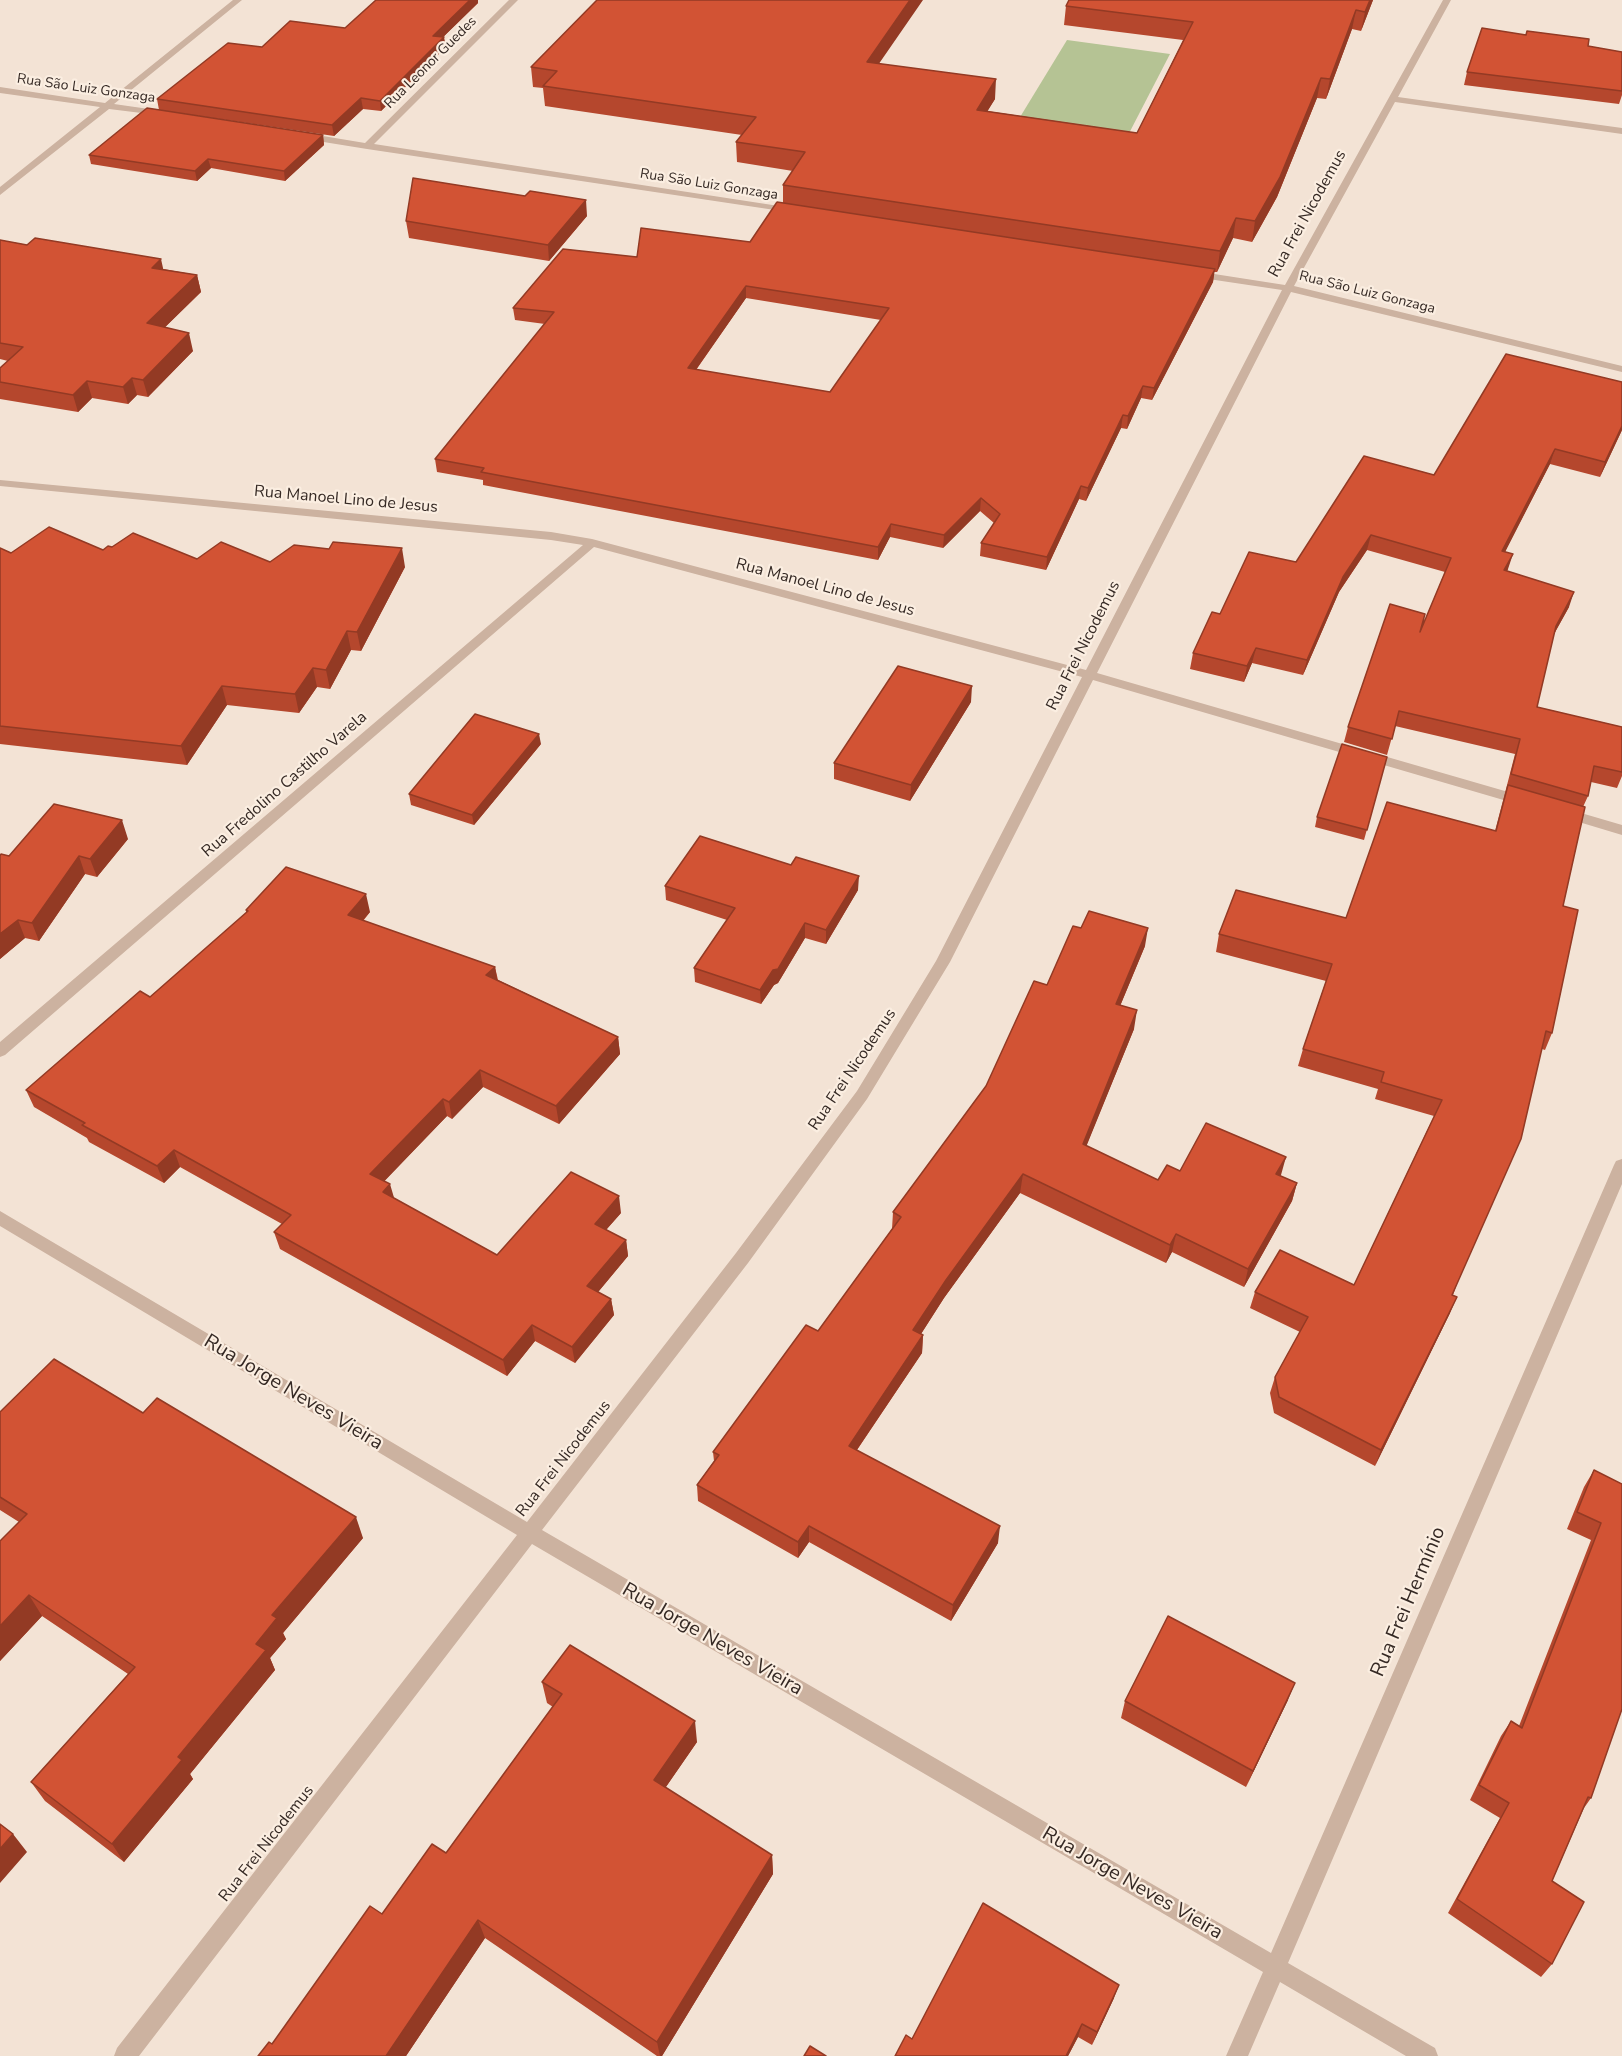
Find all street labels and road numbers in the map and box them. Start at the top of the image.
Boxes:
street label: Rua Leonor Guedes [382,14,480,112]
street label: Rua São Luiz Gonzaga [16,71,156,107]
street label: Rua Frei Nicodemus [1265,147,1351,281]
street label: Rua São Luiz Gonzaga [639,166,779,204]
street label: Rua São Luiz Gonzaga [1297,268,1437,318]
street label: Rua Manoel Lino de Jesus [253,482,439,518]
street label: Rua Manoel Lino de Jesus [734,555,916,621]
street label: Rua Frei Nicodemus [1043,578,1125,714]
street label: Rua Fredolino Castilho Varela [199,708,371,862]
street label: Rua Frei Nicodemus [805,1005,901,1135]
street label: Rua Jorge Neves Vieira [199,1330,387,1456]
street label: Rua Frei Nicodemus [512,1397,616,1521]
street label: Rua Frei Hermínio [1367,1523,1451,1681]
street label: Rua Jorge Neves Vieira [617,1578,807,1702]
street label: Rua Frei Nicodemus [215,1782,319,1906]
street label: Rua Jorge Neves Vieira [1037,1822,1227,1946]

